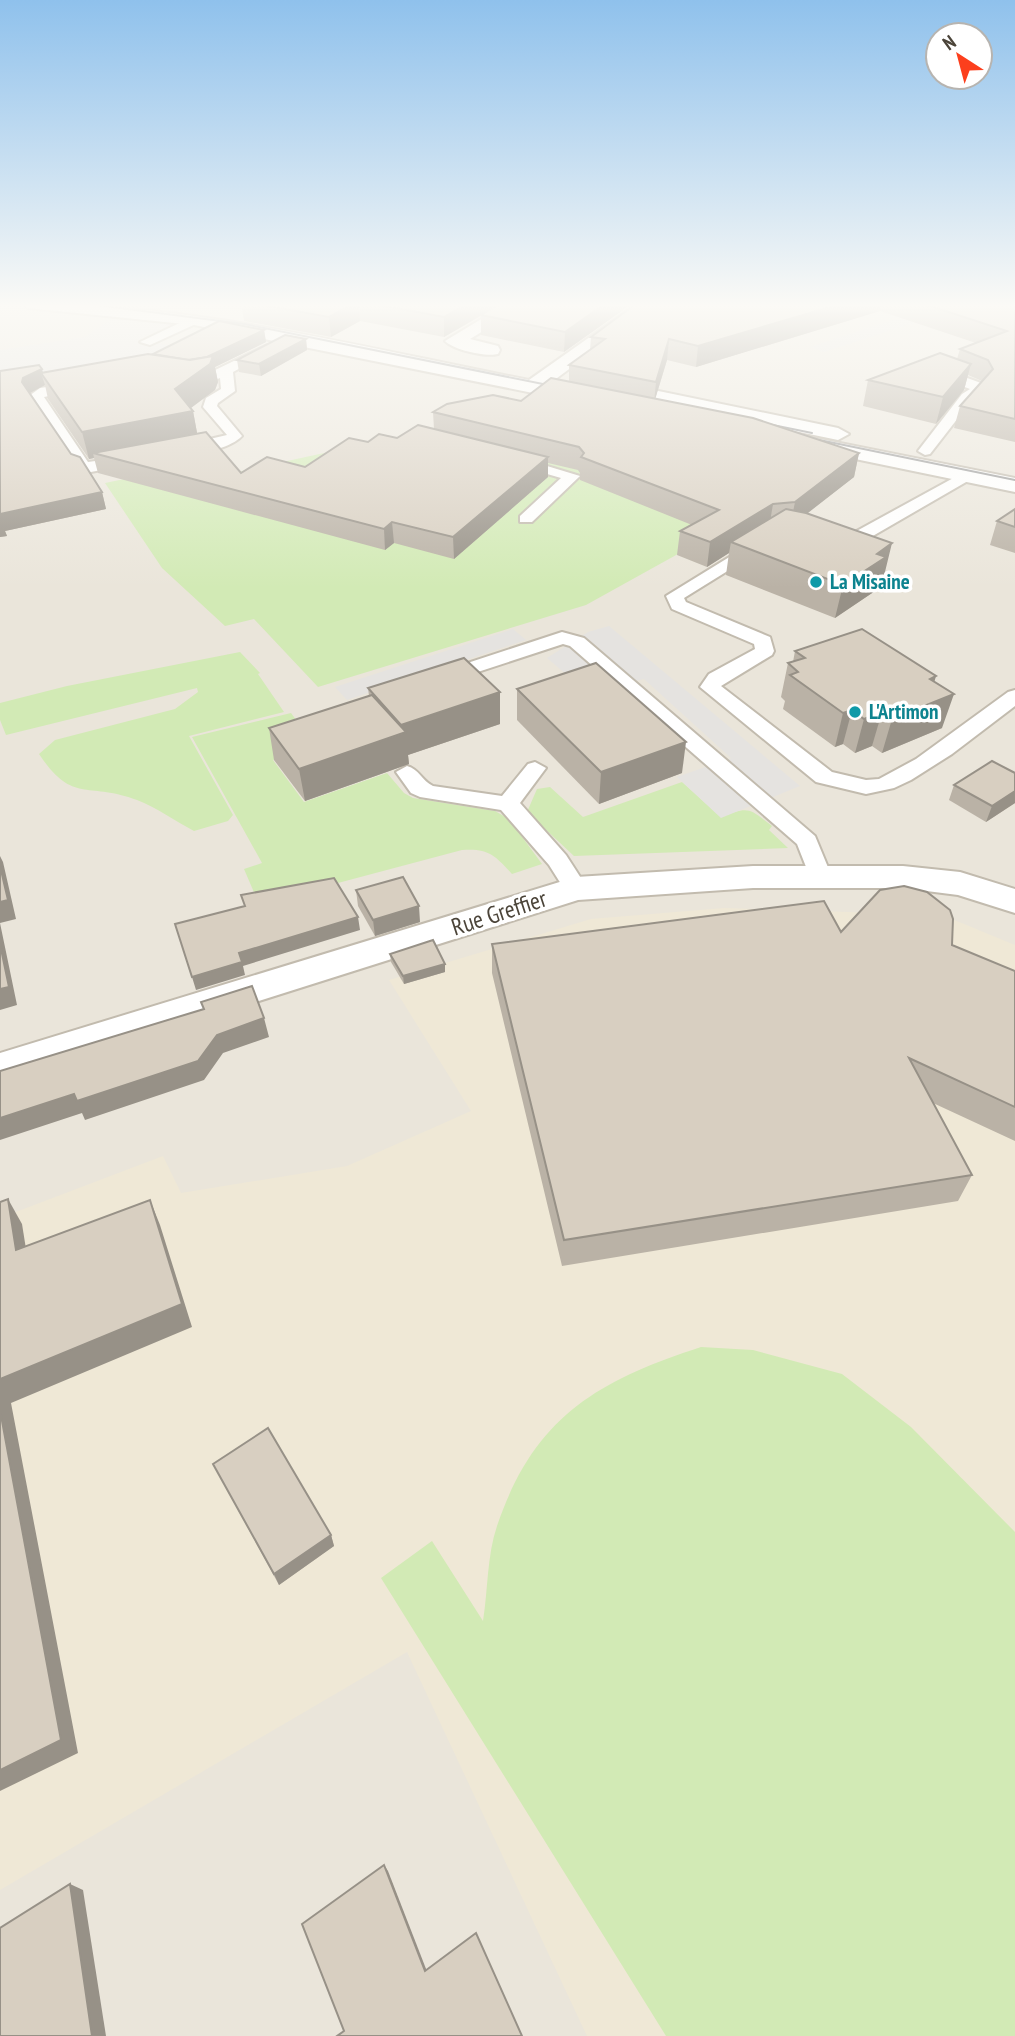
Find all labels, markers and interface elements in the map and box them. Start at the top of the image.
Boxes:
north arrow [924,21,994,91]
text: N [938,30,960,55]
place label: La Misaine [830,568,910,595]
marker: La Misaine [808,574,824,590]
place label: L'Artimon [869,698,938,725]
marker: L'Artimon [847,704,863,720]
street label: Rue Greffier [447,882,551,942]

